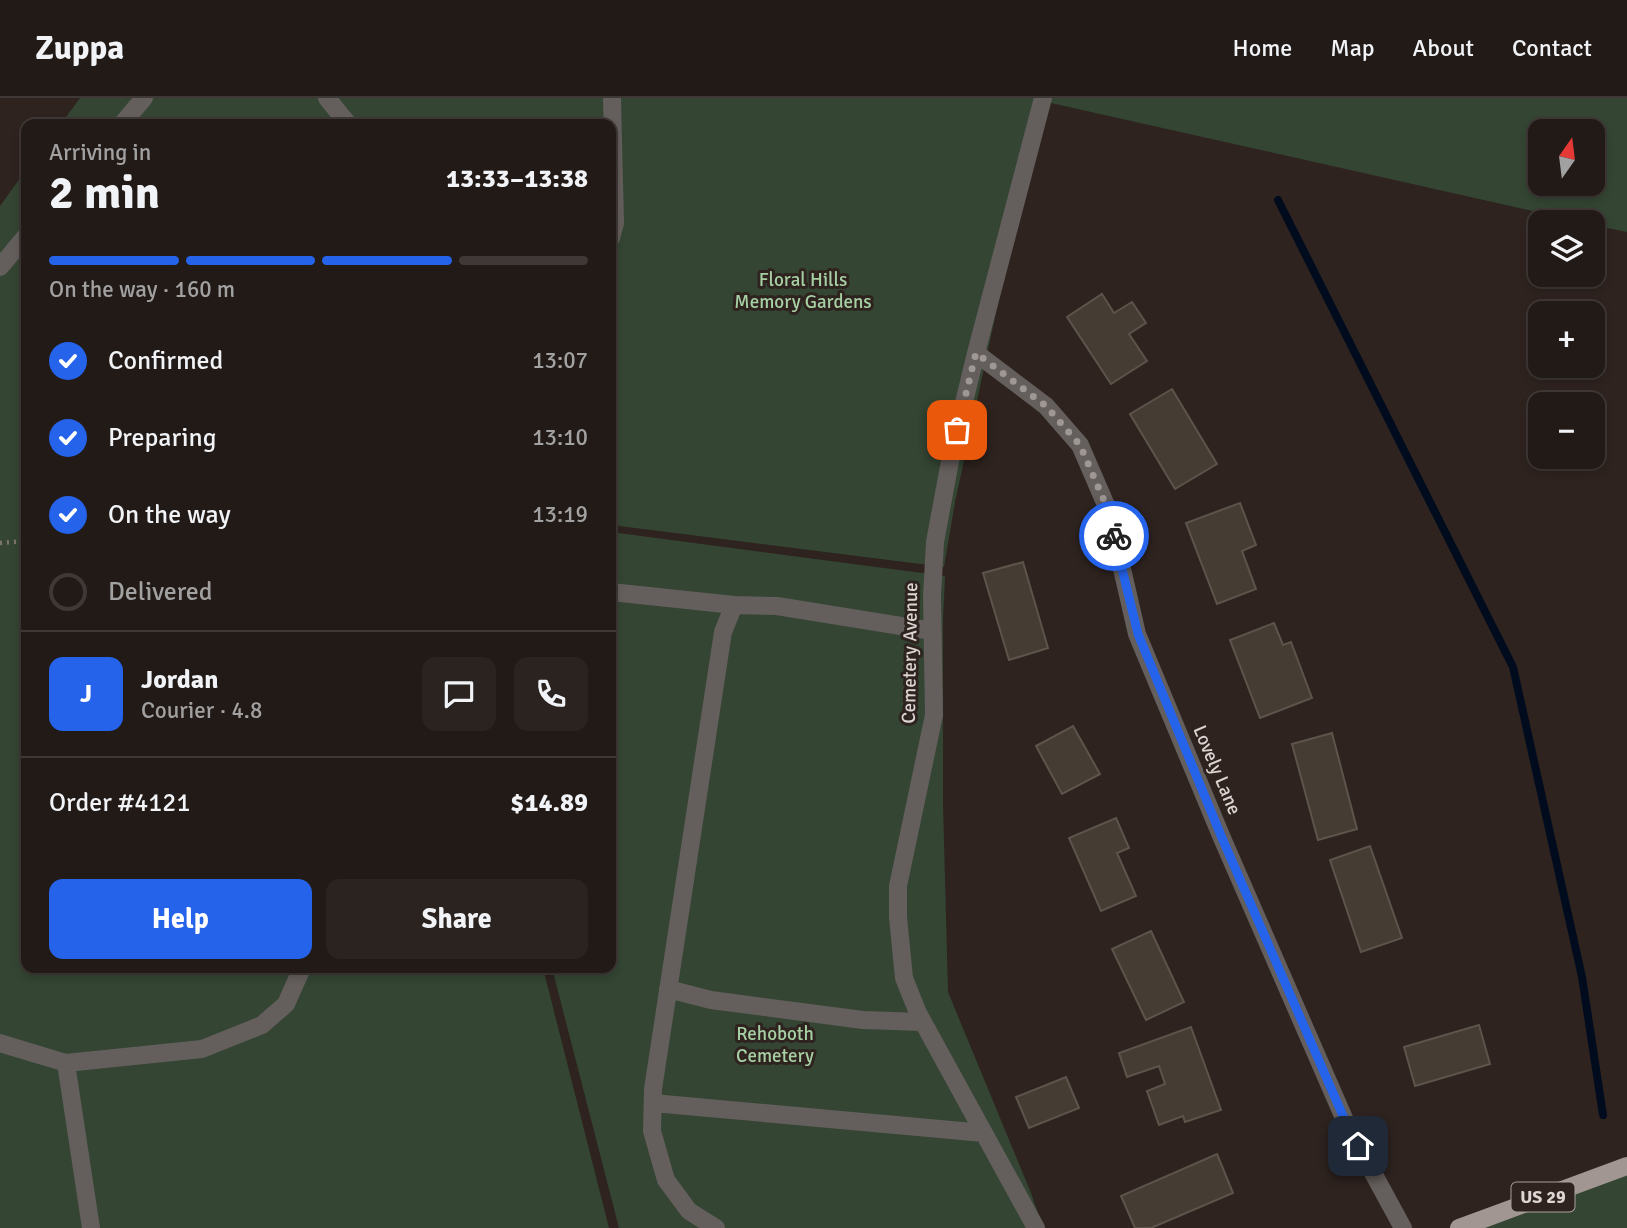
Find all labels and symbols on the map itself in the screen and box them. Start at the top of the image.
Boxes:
north arrow [1528,119,1605,196]
park label: Floral Hills Memory Gardens [734,268,872,314]
pin [927,400,987,460]
courier [1079,501,1149,571]
street label: Cemetery Avenue [897,582,923,724]
street label: Lovely Lane [1187,722,1247,818]
park label: Rehoboth Cemetery [736,1022,814,1068]
pin [1328,1116,1388,1176]
road number: US 29 [1512,1182,1574,1212]

